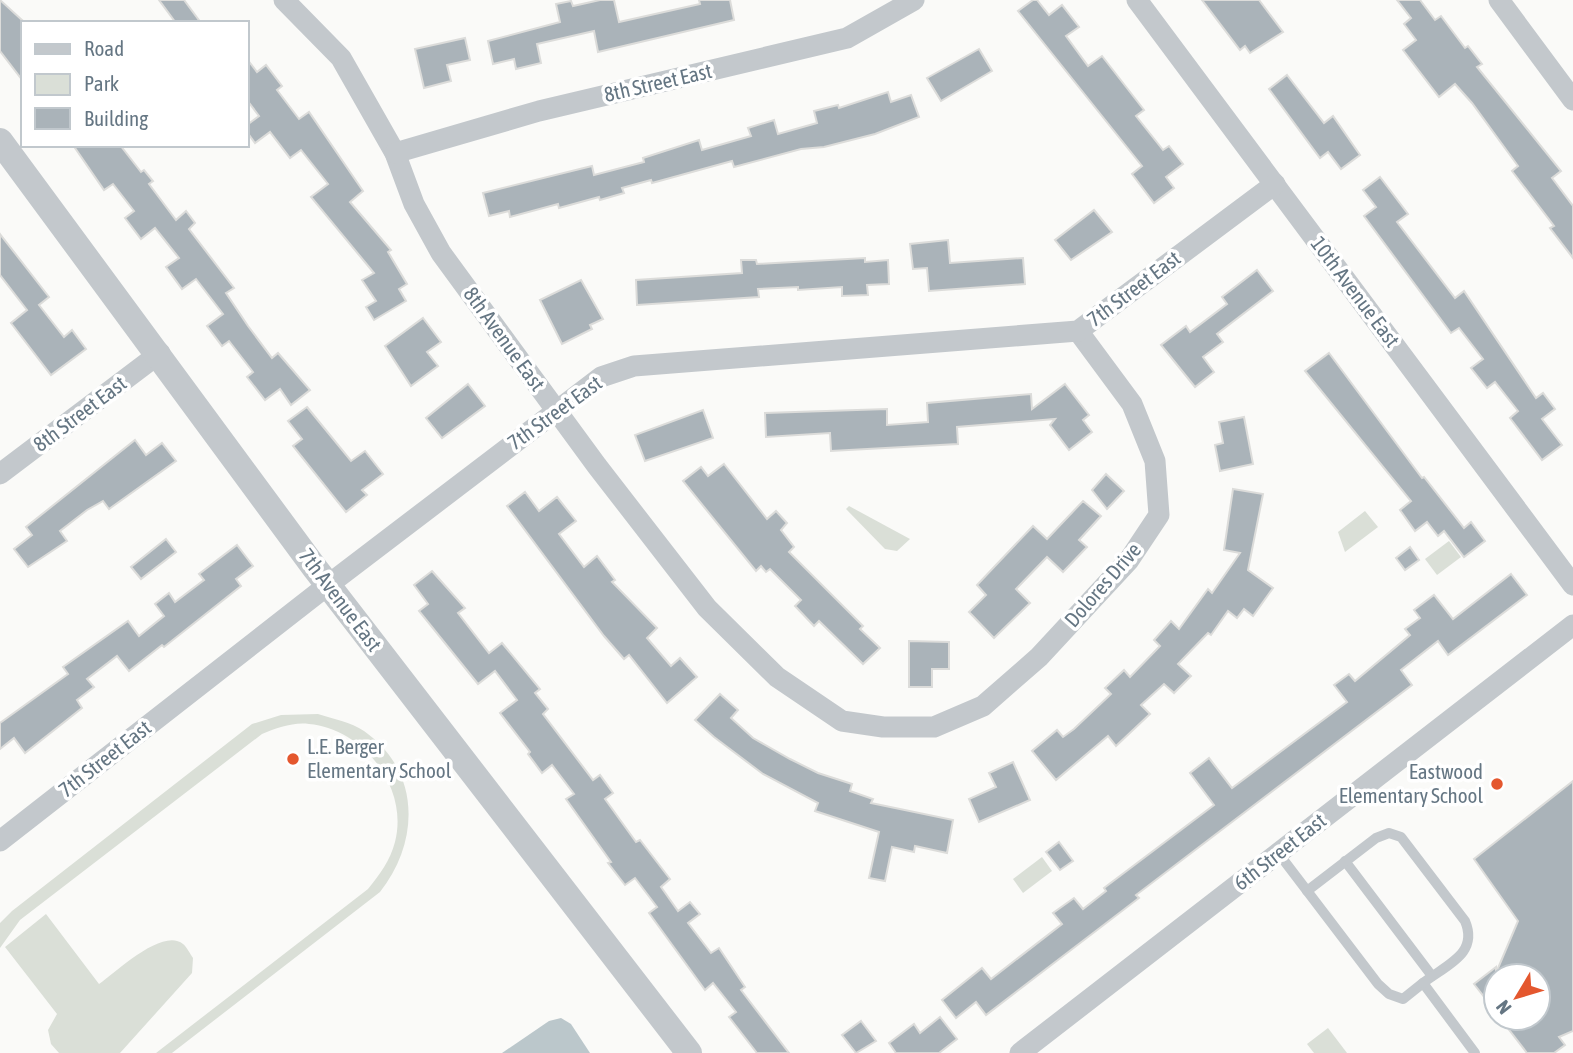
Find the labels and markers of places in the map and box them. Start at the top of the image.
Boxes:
place label: L.E. Berger Elementary School [307,734,452,782]
marker: L.E. Berger Elementary School [285,751,301,767]
place label: Eastwood Elementary School [1339,759,1483,807]
marker: Eastwood Elementary School [1489,776,1505,792]

